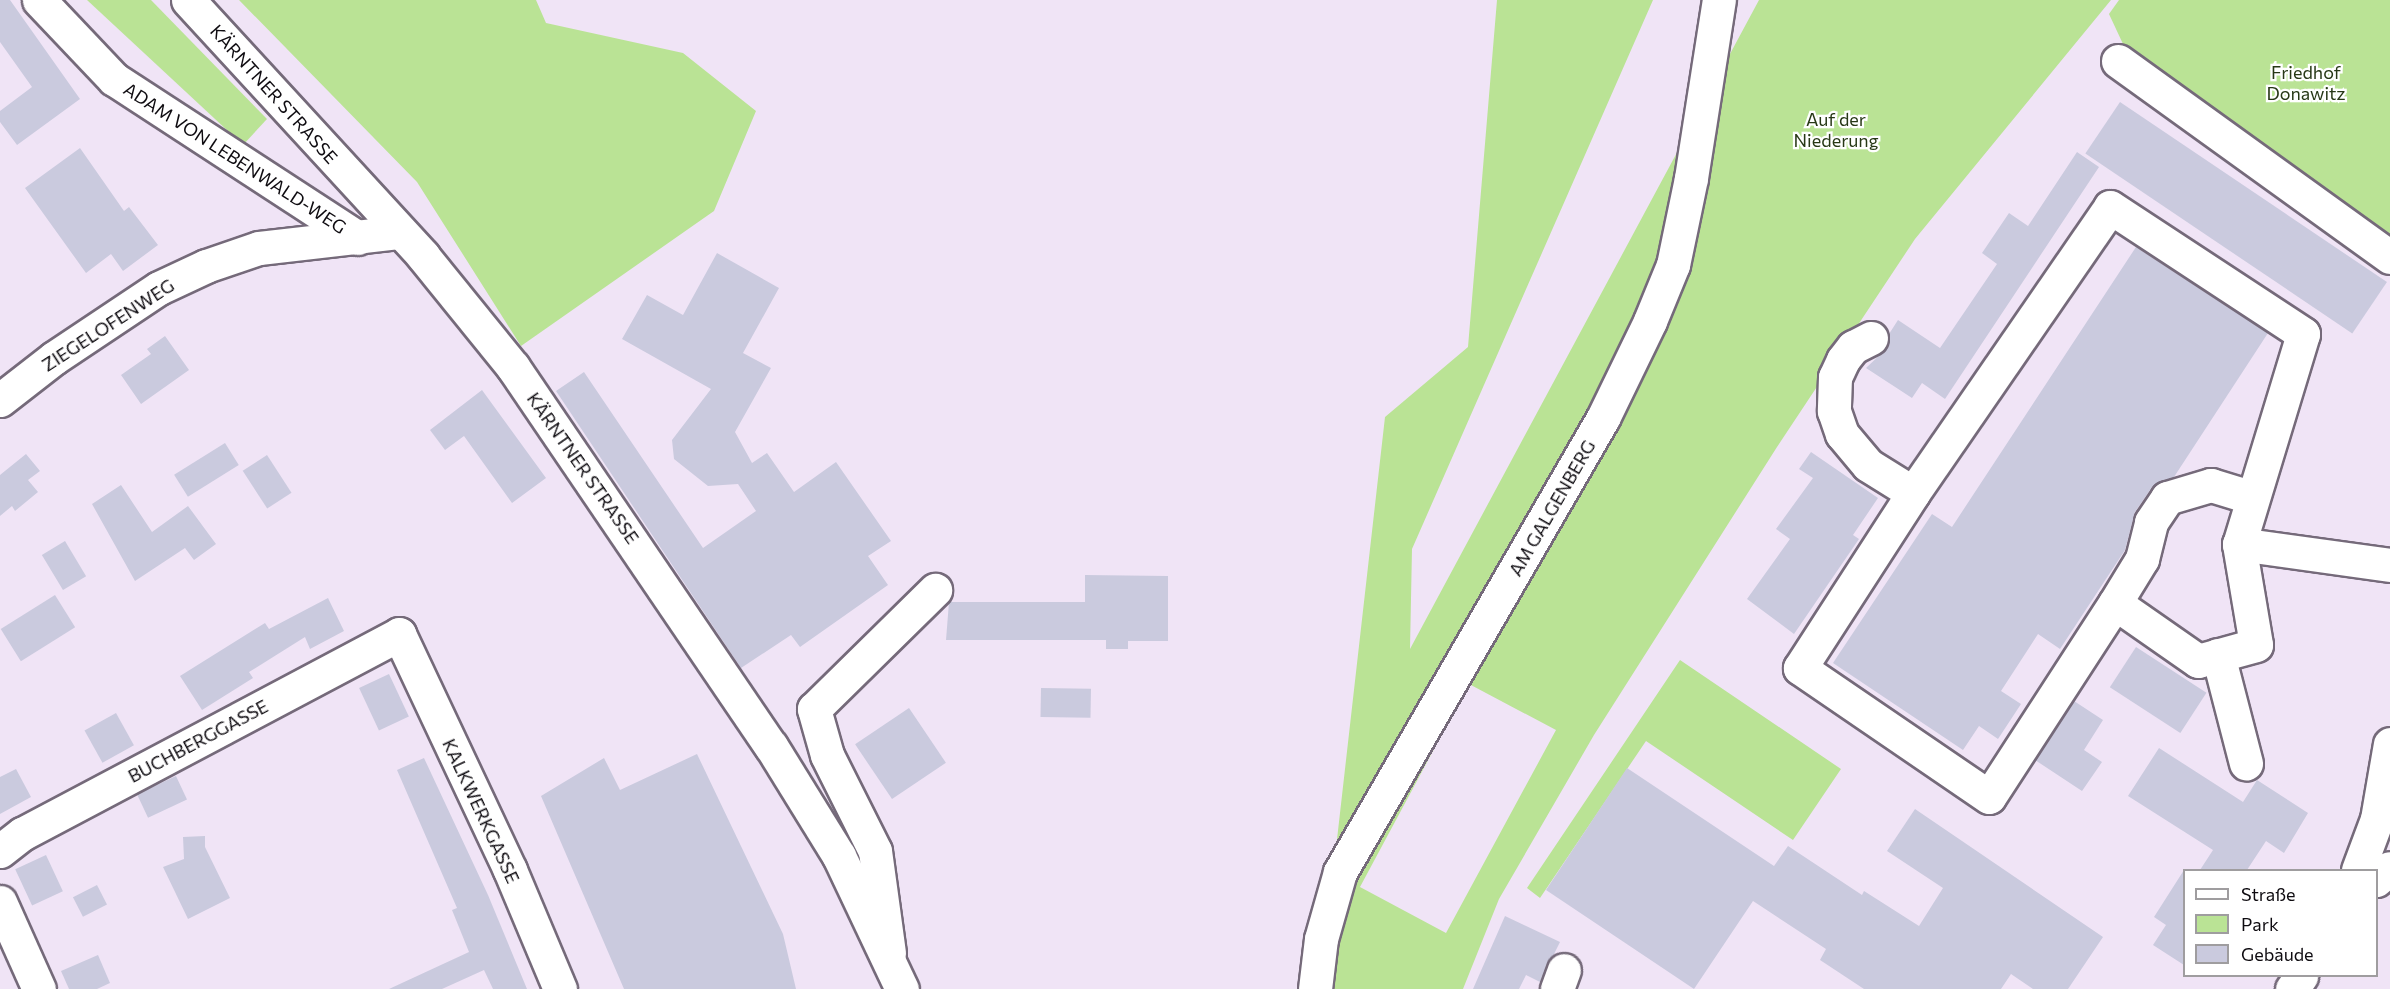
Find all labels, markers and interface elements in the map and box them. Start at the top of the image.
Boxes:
street label: KÄRNTNER STRASSE [206,20,342,168]
park label: Friedhof Donawitz [2267,62,2345,104]
street label: ADAM VON LEBENWALD-WEG [120,78,350,238]
park label: Auf der Niederung [1794,109,1878,152]
street label: ZIEGELOFENWEG [38,274,178,376]
street label: KÄRNTNER STRASSE [523,388,643,548]
street label: AM GALGENBERG [1504,436,1600,580]
street label: BUCHBERGGASSE [124,695,272,787]
street label: KALKWERKGASSE [438,735,524,887]
legend [2183,869,2378,977]
text: Straße [2241,883,2296,905]
text: Park [2241,913,2279,935]
text: Gebäude [2241,943,2314,965]

